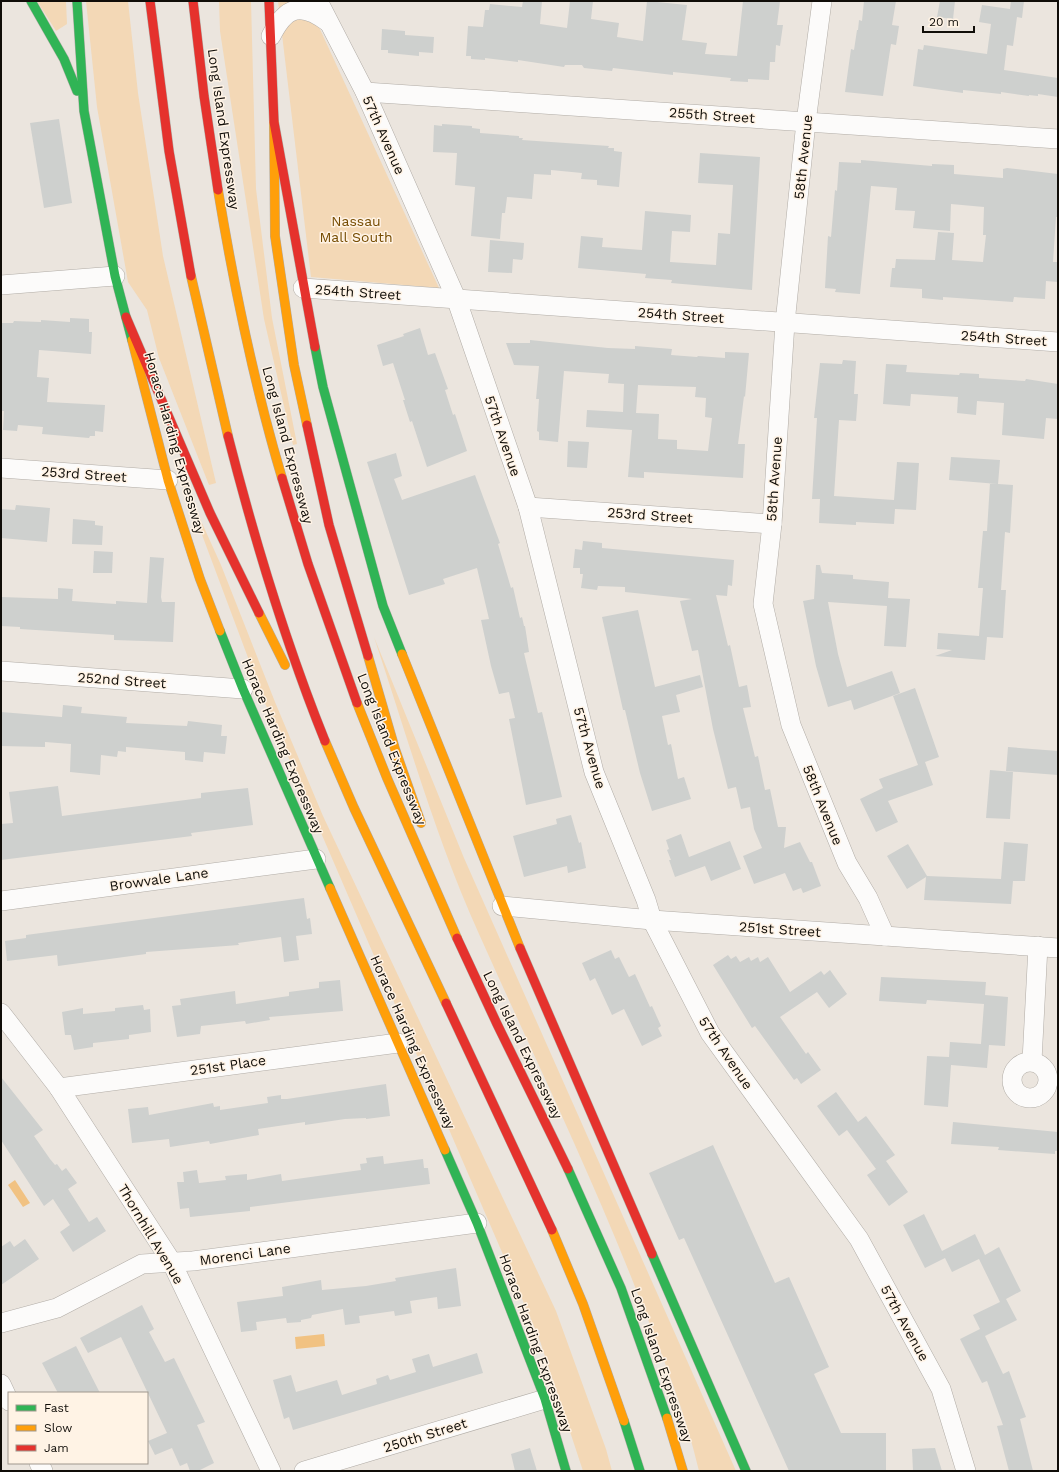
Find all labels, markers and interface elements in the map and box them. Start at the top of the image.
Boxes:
scale bar [923,8,974,34]
text: 20 m [929,15,959,29]
street label: Long Island Expressway [205,47,243,211]
street label: 57th Avenue [360,93,408,177]
street label: 255th Street [669,104,756,126]
street label: 58th Avenue [791,114,815,200]
park label: Nassau Mall South [319,213,393,245]
street label: 254th Street [314,281,402,303]
street label: 254th Street [637,304,725,326]
street label: 254th Street [960,327,1048,349]
street label: Horace Harding Expressway [141,350,209,537]
street label: Long Island Expressway [259,364,317,526]
street label: 57th Avenue [482,394,524,478]
street label: 58th Avenue [763,436,785,522]
street label: 253rd Street [41,463,127,485]
street label: 253rd Street [607,504,693,526]
street label: Horace Harding Expressway [239,656,328,837]
street label: 252nd Street [77,669,167,691]
street label: Long Island Expressway [354,671,430,828]
street label: 57th Avenue [571,705,609,791]
street label: 58th Avenue [800,763,846,847]
street label: Browvale Lane [109,864,209,894]
street label: 251st Street [739,918,822,940]
street label: Horace Harding Expressway [367,952,459,1132]
street label: Long Island Expressway [480,968,566,1122]
street label: 57th Avenue [696,1014,756,1092]
street label: 251st Place [189,1052,267,1078]
street label: Thornhill Avenue [115,1181,187,1287]
street label: Morenci Lane [198,1240,292,1268]
street label: Horace Harding Expressway [496,1251,576,1435]
street label: 57th Avenue [878,1282,932,1364]
street label: Long Island Expressway [628,1286,696,1445]
legend [8,1392,148,1464]
text: Fast [44,1401,69,1415]
street label: 250th Street [381,1415,469,1455]
text: Slow [44,1421,72,1435]
text: Jam [44,1441,69,1455]

